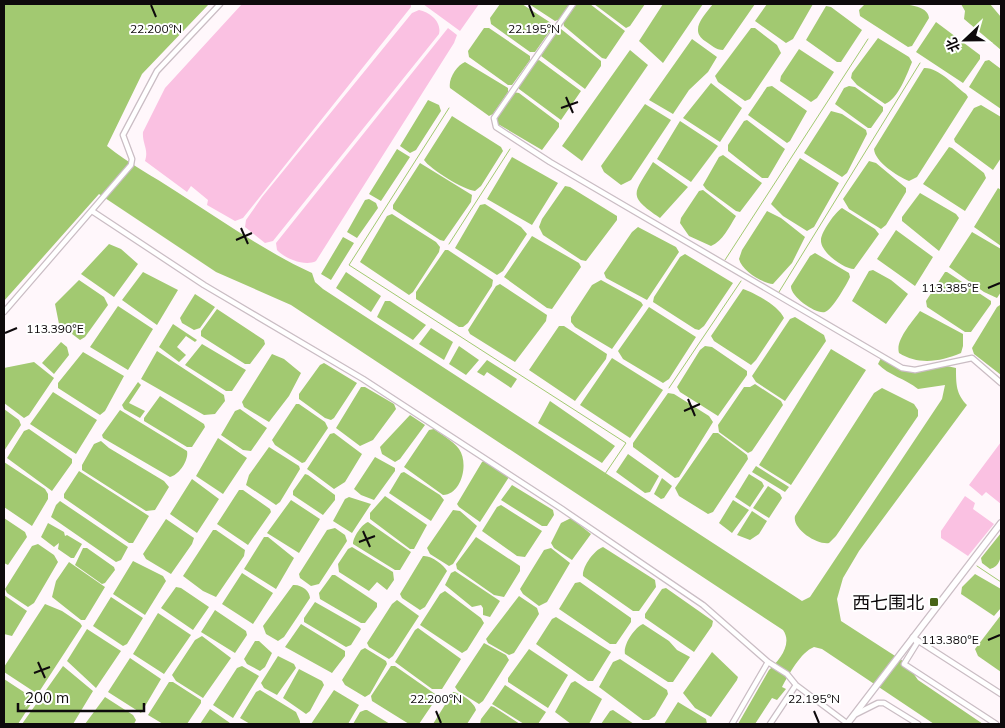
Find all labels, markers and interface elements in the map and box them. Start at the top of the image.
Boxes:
north arrow [940,15,990,65]
text: 22.200°N [130,21,182,36]
text: 22.195°N [508,21,560,36]
text: 北 [942,35,964,55]
text: 113.385°E [921,280,979,295]
text: 113.390°E [26,321,84,336]
place label: 西七围北 [852,591,924,614]
marker: 西七围北 [928,596,940,608]
text: 113.380°E [921,632,979,647]
scale bar [18,680,144,712]
text: 200 m [25,688,69,707]
text: 22.200°N [410,691,462,706]
text: 22.195°N [788,691,840,706]

